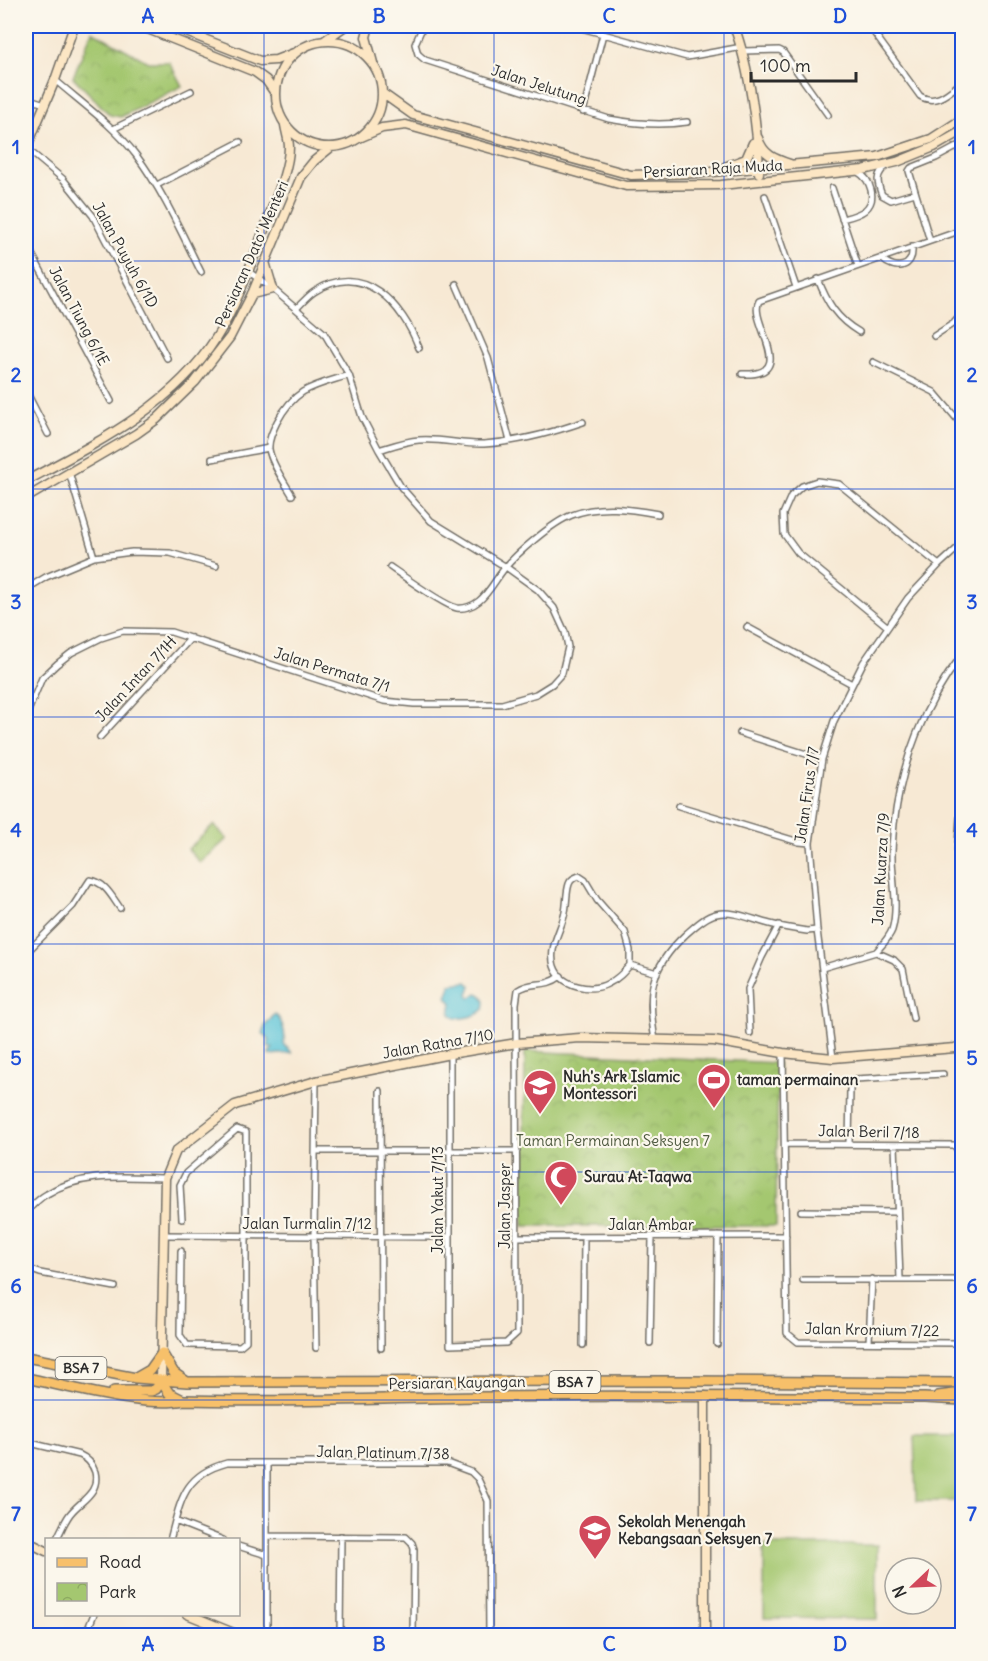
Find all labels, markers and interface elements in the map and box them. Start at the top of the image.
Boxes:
text: A [142,3,155,28]
text: B [372,3,386,28]
text: C [602,3,616,28]
text: D [833,3,847,28]
scale bar [751,45,856,83]
text: 100 m [760,54,811,77]
street label: Jalan Jelutung [489,60,589,109]
text: 1 [12,134,20,159]
text: 1 [968,134,976,159]
street label: Persiaran Raja Muda [643,155,784,182]
street label: Persiaran Dato' Menteri [211,178,292,330]
street label: Jalan Puyuh 6/1D [88,198,162,311]
street label: Jalan Tiung 6/1E [45,263,114,369]
text: 2 [11,362,22,387]
text: 2 [967,362,978,387]
text: 3 [10,589,22,614]
text: 3 [966,589,978,614]
street label: Jalan Intan 7/1H [91,632,180,725]
street label: Jalan Permata 7/1 [272,643,392,696]
street label: Jalan Firus 7/7 [790,745,823,844]
street label: Jalan Kuarza 7/9 [868,812,893,926]
text: 4 [10,817,22,842]
text: 4 [966,817,978,842]
street label: Jalan Ratna 7/10 [381,1024,495,1063]
text: 5 [10,1045,22,1070]
text: 5 [966,1045,978,1070]
sports icon: taman permainan [696,1062,732,1109]
place label: Nuh's Ark Islamic Montessori [563,1067,680,1103]
school or university icon: Nuh's Ark Islamic Montessori [522,1068,558,1115]
place label: taman permainan [737,1070,859,1090]
street label: Jalan Beril 7/18 [818,1121,920,1142]
park label: Taman Permainan Seksyen 7 [516,1131,710,1150]
street label: Jalan Yakut 7/13 [428,1146,447,1254]
mosque icon: Surau At-Taqwa [543,1159,579,1206]
street label: Jalan Jasper [495,1163,514,1249]
place label: Surau At-Taqwa [584,1167,692,1187]
street label: Jalan Turmalin 7/12 [242,1214,372,1233]
street label: Jalan Ambar [608,1215,694,1234]
text: 6 [10,1273,22,1298]
text: 6 [966,1273,978,1298]
street label: Jalan Kromium 7/22 [804,1319,940,1340]
road number: BSA 7 [56,1357,106,1379]
road number: BSA 7 [550,1371,600,1393]
street label: Persiaran Kayangan [388,1372,526,1393]
street label: Jalan Platinum 7/38 [316,1442,450,1463]
text: 7 [11,1501,21,1526]
text: 7 [967,1501,977,1526]
place label: Sekolah Menengah Kebangsaan Seksyen 7 [618,1512,773,1549]
school or university icon: Sekolah Menengah Kebangsaan Seksyen 7 [577,1513,613,1560]
legend [45,1538,240,1616]
text: Road [99,1550,142,1573]
north arrow [883,1556,943,1616]
text: Park [99,1580,136,1603]
text: N [888,1583,911,1601]
text: A [142,1631,155,1656]
text: B [372,1631,386,1656]
text: C [602,1631,616,1656]
text: D [833,1631,847,1656]

